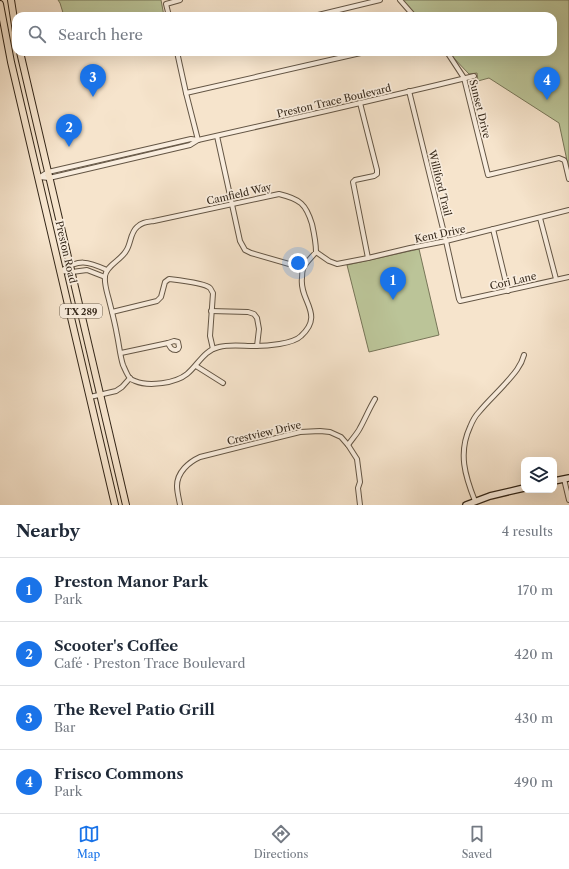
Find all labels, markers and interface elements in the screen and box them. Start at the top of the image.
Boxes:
search box [12,12,557,56]
icon: search [26,23,48,45]
text: Search here [58,25,143,44]
pin: 3 [80,64,106,97]
pin: 4 [534,67,560,100]
street label: Sunset Drive [466,78,494,140]
street label: Preston Trace Boulevard [276,82,392,120]
pin: 2 [56,114,82,147]
street label: Williford Trail [425,148,454,217]
street label: Camfield Way [205,180,273,208]
street label: Preston Road [52,219,80,285]
street label: Kent Drive [413,222,467,246]
your location [288,253,308,273]
pin: 1 [380,267,406,300]
street label: Cori Lane [488,269,538,293]
road number: TX 289 [60,304,102,318]
street label: Crestview Drive [226,418,303,448]
map controls [521,457,557,493]
button: layers [521,457,557,493]
text: Nearby [16,521,80,541]
text: 4 results [502,523,553,539]
text: Preston Manor Park [54,572,208,591]
text: 1 [26,582,32,598]
text: 170 m [517,582,553,598]
text: Park [54,591,82,607]
text: Scooter's Coffee [54,636,178,655]
text: 2 [25,646,33,662]
text: 420 m [514,646,553,662]
text: Café · Preston Trace Boulevard [54,655,245,671]
text: The Revel Patio Grill [54,700,215,719]
text: 3 [25,710,33,726]
text: 430 m [515,710,553,726]
text: Bar [54,719,75,735]
text: Frisco Commons [54,764,184,783]
text: 4 [25,774,33,790]
text: 490 m [514,774,553,790]
text: Park [54,783,82,799]
tab: Map [77,823,100,861]
tab: Directions [254,823,308,861]
tab: Saved [462,823,492,861]

